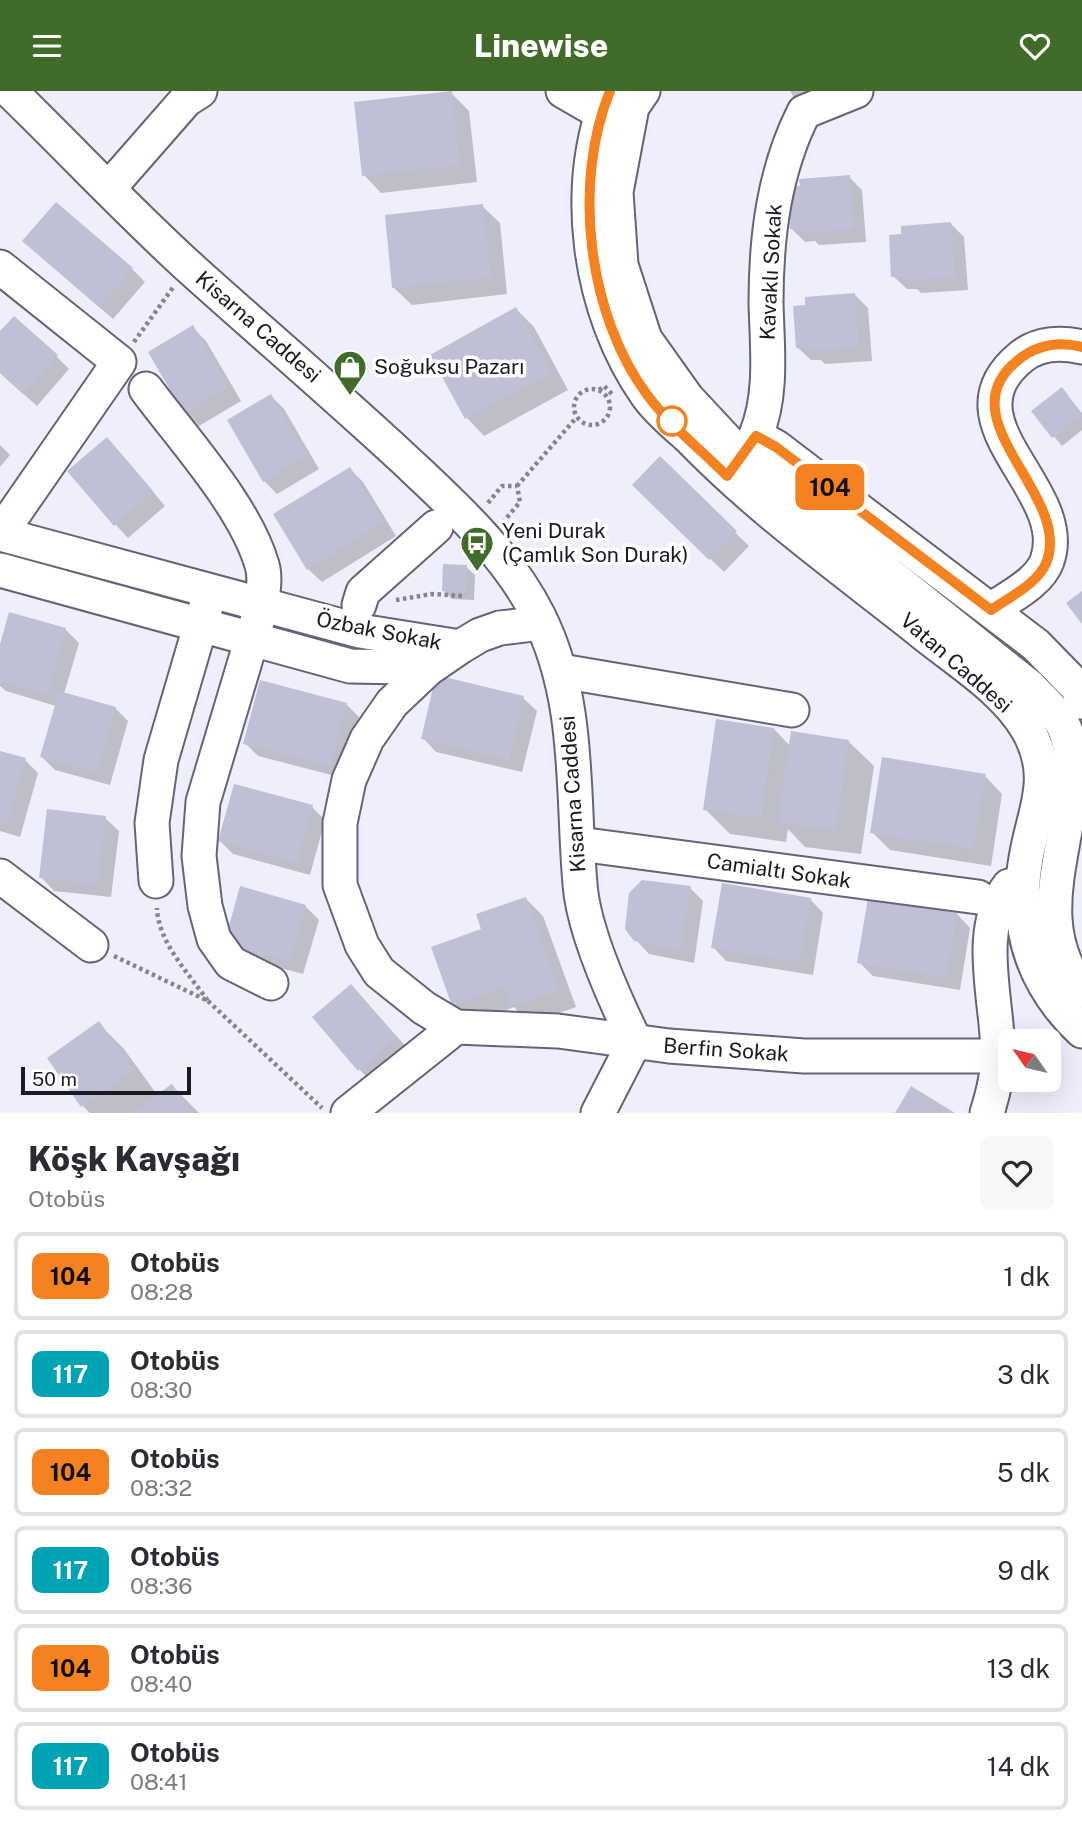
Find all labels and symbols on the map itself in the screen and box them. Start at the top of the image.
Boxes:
street label: Kavaklı Sokak [754,203,787,341]
street label: Kisarna Caddesi [191,266,326,388]
shop icon: Soğuksu Pazarı [331,348,369,397]
place label: Soğuksu Pazarı [374,354,524,379]
unlabelled marker [657,406,687,436]
line badge: 104 [790,464,870,510]
place label: Yeni Durak (Çamlık Son Durak) [502,518,688,567]
bus stop icon: Yeni Durak (Çamlık Son Durak) [458,524,496,573]
street label: Özbak Sokak [314,606,444,655]
street label: Vatan Caddesi [895,607,1017,718]
street label: Kisarna Caddesi [555,715,590,873]
street label: Camialtı Sokak [705,848,853,893]
north arrow [998,1029,1060,1092]
street label: Berfin Sokak [662,1033,790,1066]
scale bar [21,1064,191,1096]

